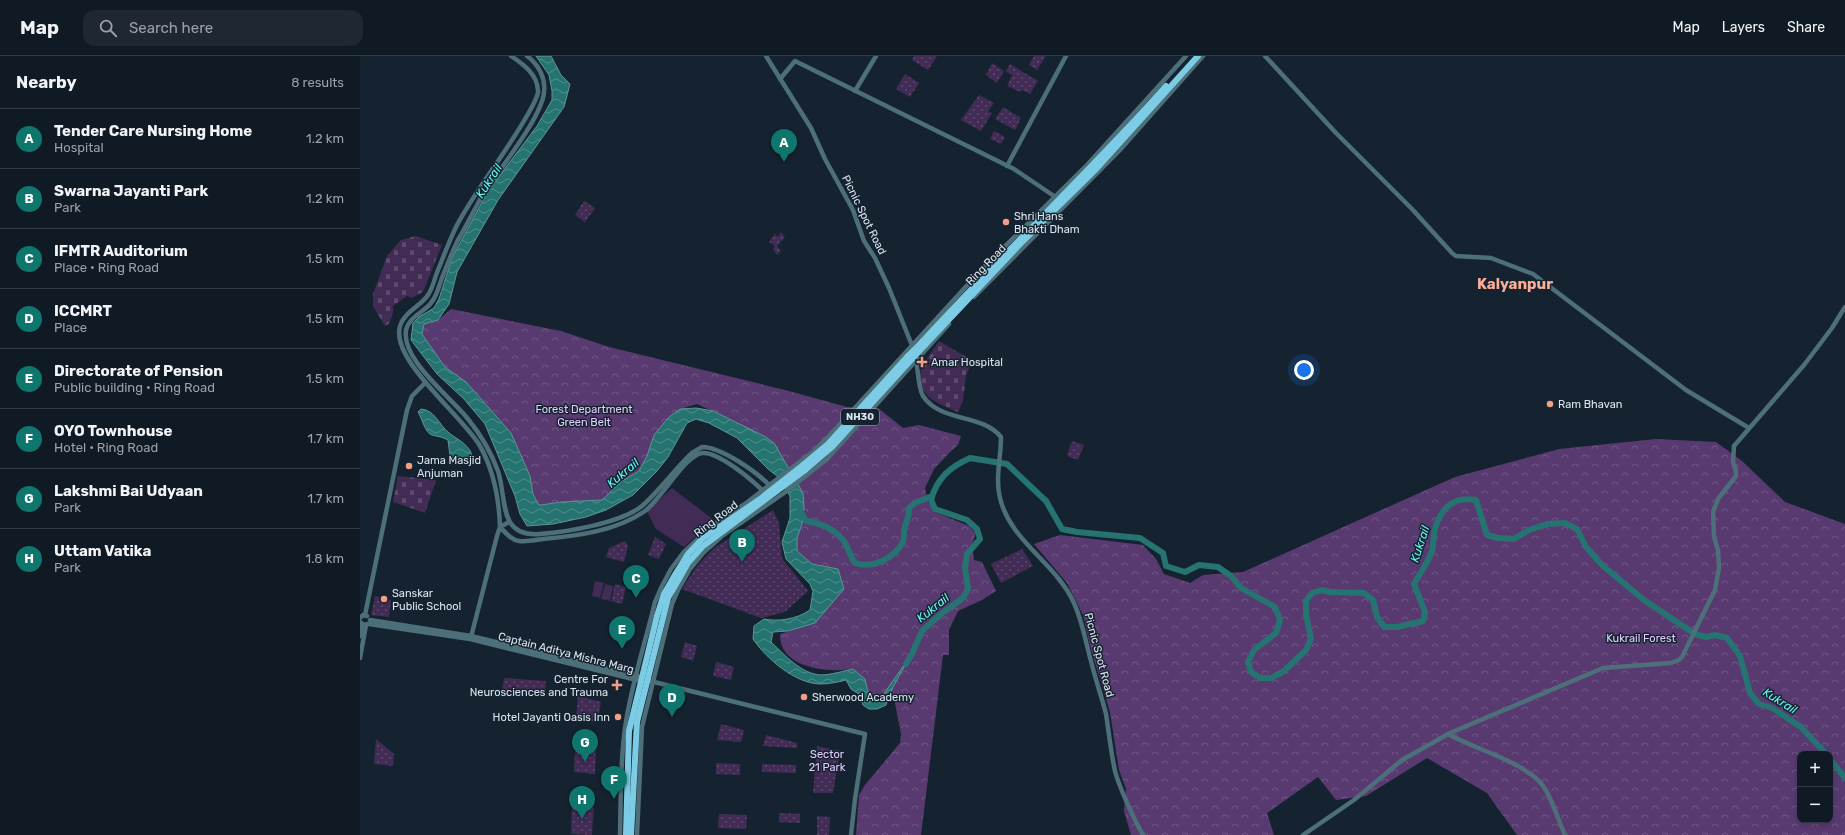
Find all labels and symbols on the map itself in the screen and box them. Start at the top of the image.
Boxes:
pin: A [771,129,797,162]
water label: Kukrail [473,160,506,201]
street label: Picnic Spot Road [839,173,889,257]
place label: Shri Hans Bhakti Dham [1014,210,1080,236]
marker: Shri Hans Bhakti Dham [1001,217,1011,227]
street label: Ring Road [963,242,1009,288]
district label: Kalyanpur [1477,275,1553,293]
marker: Amar Hospital [916,356,928,368]
place label: Amar Hospital [931,356,1003,369]
your location [1294,360,1314,380]
place label: Ram Bhavan [1558,398,1622,411]
marker: Ram Bhavan [1545,399,1555,409]
park label: Forest Department Green Belt [535,403,633,429]
road number: NH30 [841,409,879,425]
place label: Jama Masjid Anjuman [417,454,481,480]
water label: Kukrail [604,455,643,490]
marker: Jama Masjid Anjuman [404,461,414,471]
street label: Ring Road [691,498,741,540]
water label: Kukrail [1408,523,1433,564]
pin: B [729,529,755,562]
pin: C [623,565,649,598]
place label: Sanskar Public School [392,587,461,613]
water label: Kukrail [914,590,953,625]
marker: Sanskar Public School [379,594,389,604]
street label: Picnic Spot Road [1082,611,1116,699]
pin: E [609,616,635,649]
street label: Captain Aditya Mishra Marg [497,630,635,676]
park label: Kukrail Forest [1606,632,1677,645]
place label: Centre For Neurosciences and Trauma [470,673,609,699]
marker: Centre For Neurosciences and Trauma [611,679,623,691]
pin: D [659,684,685,717]
water label: Kukrail [1760,685,1801,717]
place label: Sherwood Academy [812,691,914,704]
marker: Sherwood Academy [799,692,809,702]
place label: Hotel Jayanti Oasis Inn [493,711,610,724]
marker: Hotel Jayanti Oasis Inn [613,712,623,722]
pin: G [572,729,598,762]
park label: Sector 21 Park [809,748,846,774]
pin: F [601,766,627,799]
pin: H [569,786,595,819]

